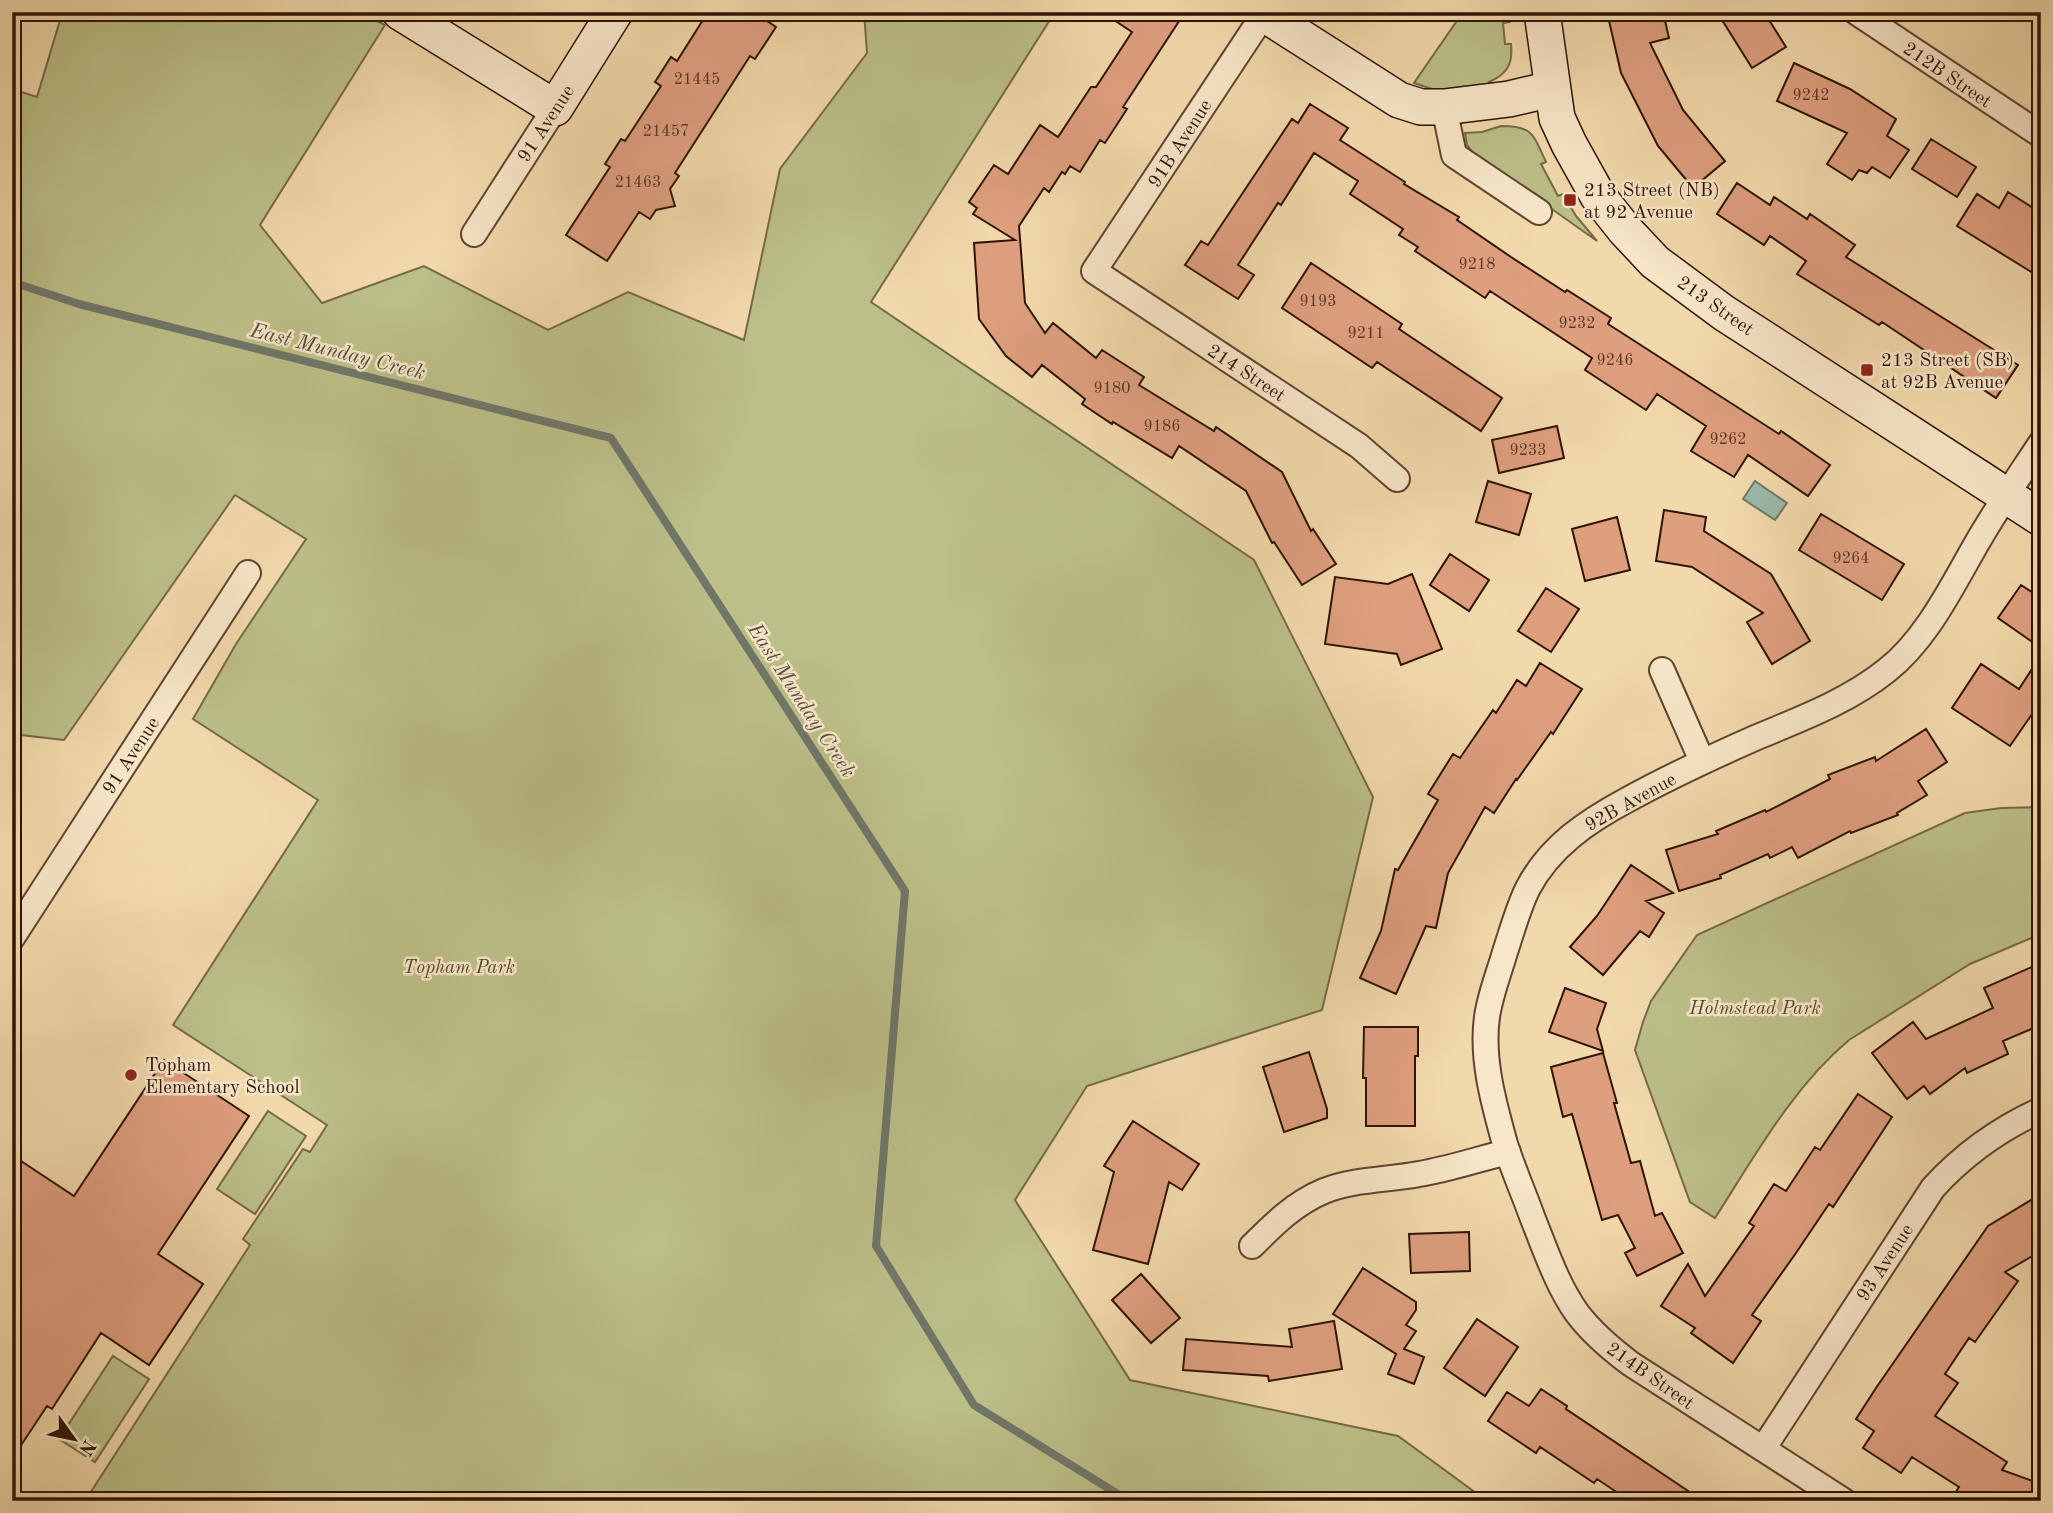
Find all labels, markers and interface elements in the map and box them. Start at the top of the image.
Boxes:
street label: 212B Street [1899,40,1994,112]
house number: 21445 [674,72,720,88]
street label: 91 Avenue [515,82,579,166]
house number: 9242 [1792,88,1830,104]
street label: 91B Avenue [1146,97,1217,192]
house number: 21457 [643,124,689,140]
house number: 21463 [615,175,661,191]
place label: 213 Street (NB) at 92 Avenue [1584,181,1720,223]
marker: 213 Street (NB) at 92 Avenue [1562,192,1578,208]
house number: 9218 [1458,257,1496,273]
street label: 213 Street [1673,274,1756,340]
house number: 9193 [1299,294,1337,310]
house number: 9232 [1558,316,1596,332]
water label: East Munday Creek [247,320,427,384]
house number: 9211 [1347,326,1385,342]
street label: 214 Street [1203,342,1288,406]
place label: 213 Street (SB) at 92B Avenue [1881,351,2014,393]
house number: 9246 [1596,353,1634,369]
marker: 213 Street (SB) at 92B Avenue [1859,362,1875,378]
house number: 9180 [1093,381,1131,397]
house number: 9186 [1143,419,1181,435]
house number: 9262 [1709,432,1747,448]
house number: 9233 [1509,443,1547,459]
house number: 9264 [1832,551,1870,567]
water label: East Munday Creek [742,619,859,782]
street label: 91 Avenue [100,714,164,798]
street label: 92B Avenue [1583,770,1680,836]
park label: Topham Park [403,959,515,978]
park label: Holmstead Park [1688,1000,1821,1019]
place label: Topham Elementary School [145,1057,300,1098]
marker: Topham Elementary School [123,1067,139,1083]
street label: 93 Avenue [1854,1221,1918,1305]
street label: 214B Street [1602,1340,1697,1414]
north arrow [38,1404,108,1474]
text: N [74,1436,98,1459]

